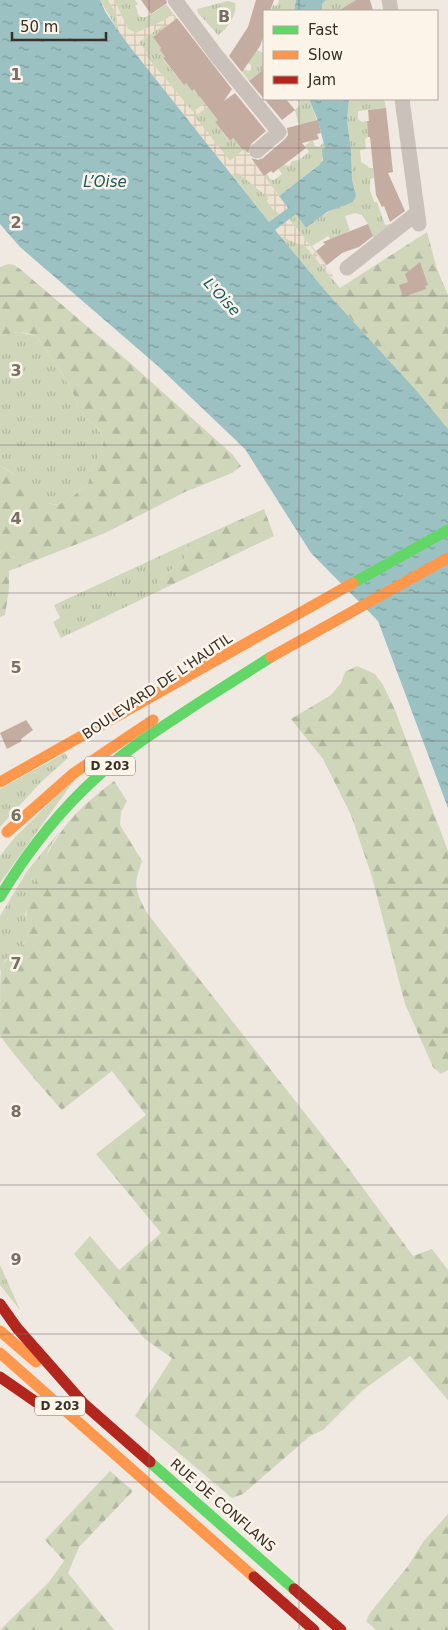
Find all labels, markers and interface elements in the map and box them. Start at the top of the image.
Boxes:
text: B [218,7,230,26]
scale bar [12,10,106,42]
legend [263,10,438,100]
text: 50 m [20,18,58,36]
text: Fast [308,21,338,39]
text: Slow [308,46,343,64]
text: 1 [10,65,22,84]
text: Jam [307,71,336,89]
water label: L’Oise [83,173,127,191]
text: 2 [10,213,22,232]
water label: L'Oise [200,274,244,320]
text: 3 [10,361,22,380]
text: 4 [10,509,22,528]
street label: BOULEVARD DE L'HAUTIL [79,630,235,742]
text: 5 [10,658,22,677]
road number: D 203 [85,756,135,776]
text: 6 [10,806,22,825]
text: 7 [10,954,22,973]
text: 8 [10,1102,22,1121]
text: 9 [10,1250,22,1269]
road number: D 203 [35,1396,85,1415]
street label: RUE DE CONFLANS [167,1455,279,1555]

